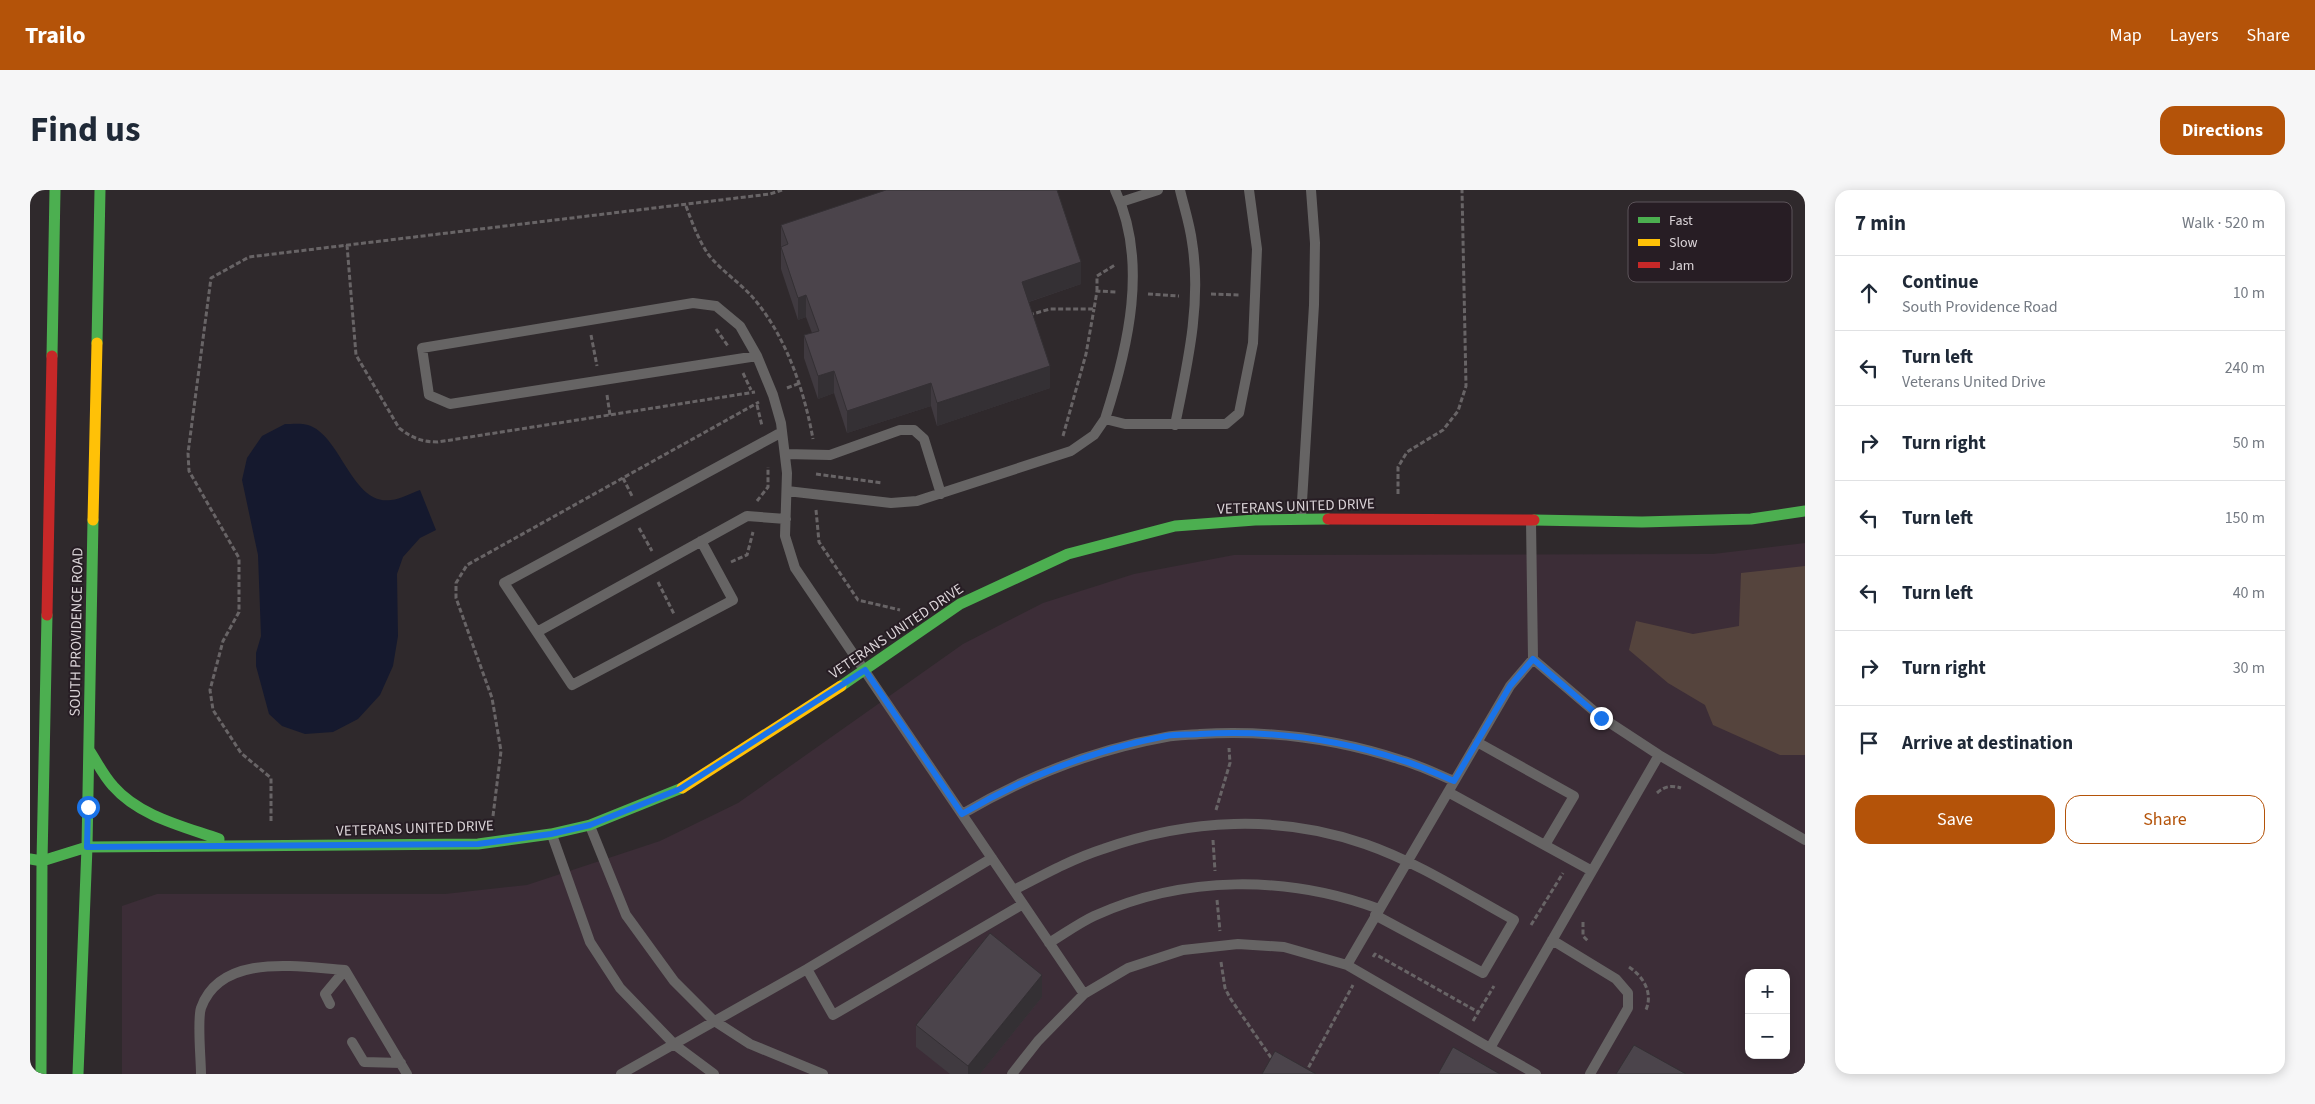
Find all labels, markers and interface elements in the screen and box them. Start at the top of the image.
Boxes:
text: Trailo [25,18,86,53]
text: Map [2110,23,2142,48]
text: Layers [2170,23,2219,48]
text: Share [2247,23,2290,48]
text: Find us [30,105,140,155]
button: Directions [2160,106,2285,155]
legend [1628,202,1792,282]
text: 7 min [1855,208,1906,238]
text: Fast [1669,211,1693,231]
text: Walk · 520 m [2182,212,2265,234]
text: Slow [1669,233,1698,253]
text: Jam [1669,256,1694,276]
text: Continue [1902,269,1979,296]
icon: ahead [1855,279,1883,307]
text: 10 m [2233,282,2265,304]
text: South Providence Road [1902,296,2058,318]
text: Turn left [1902,344,1973,371]
icon: left [1855,354,1883,382]
text: 240 m [2225,357,2265,379]
text: Veterans United Drive [1902,371,2046,393]
icon: right [1855,429,1883,457]
text: Turn right [1902,430,1986,457]
text: 50 m [2233,432,2265,454]
street label: VETERANS UNITED DRIVE [1217,493,1375,520]
icon: left [1855,504,1883,532]
text: Turn left [1902,505,1973,532]
text: 150 m [2225,507,2265,529]
street label: SOUTH PROVIDENCE ROAD [65,547,88,717]
street label: VETERANS UNITED DRIVE [825,579,968,684]
icon: left [1855,579,1883,607]
text: Turn left [1902,580,1973,607]
text: 40 m [2233,582,2265,604]
icon: right [1855,654,1883,682]
text: Turn right [1902,655,1986,682]
text: 30 m [2233,657,2265,679]
route end [1590,707,1613,730]
icon: arrive [1855,729,1883,757]
text: Arrive at destination [1902,730,2073,757]
button: Save [1855,795,2055,844]
button: Share [2065,795,2265,844]
route start [77,796,100,819]
street label: VETERANS UNITED DRIVE [336,815,494,842]
map controls [1745,969,1790,1059]
button: + [1745,969,1790,1014]
button: − [1745,1014,1790,1059]

